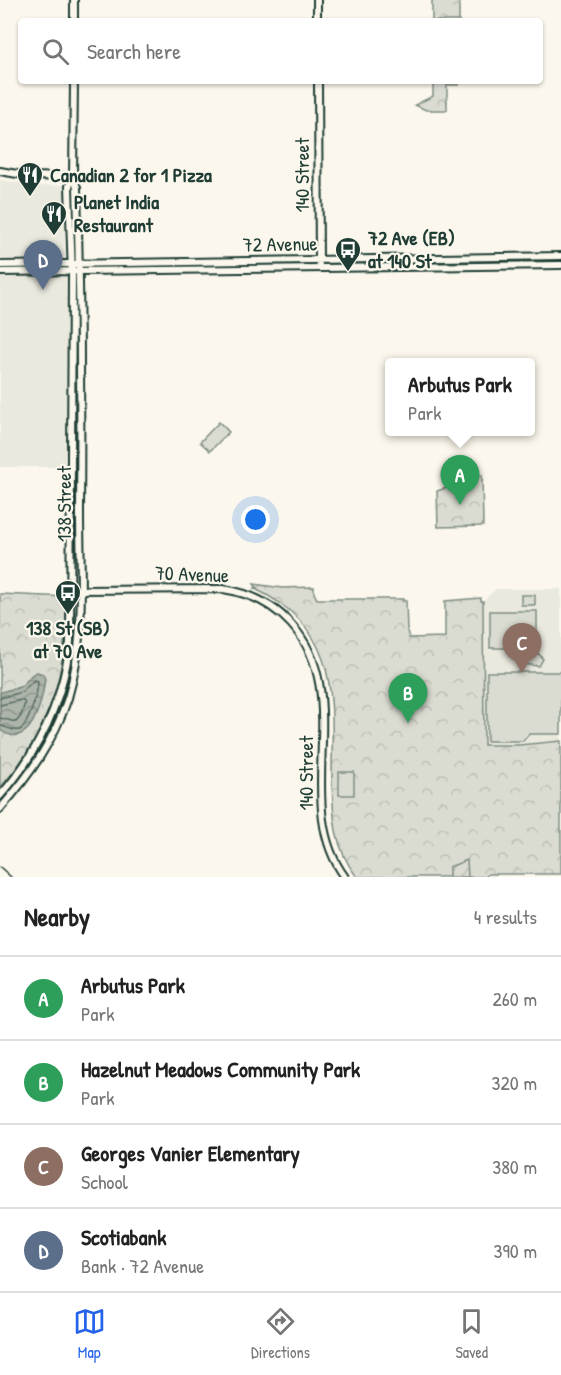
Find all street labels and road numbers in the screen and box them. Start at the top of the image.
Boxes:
street label: 140 Street [288,136,315,212]
street label: 72 Avenue [242,229,318,258]
street label: 138 Street [50,465,77,542]
street label: 70 Avenue [154,559,230,588]
street label: 140 Street [292,734,319,810]

